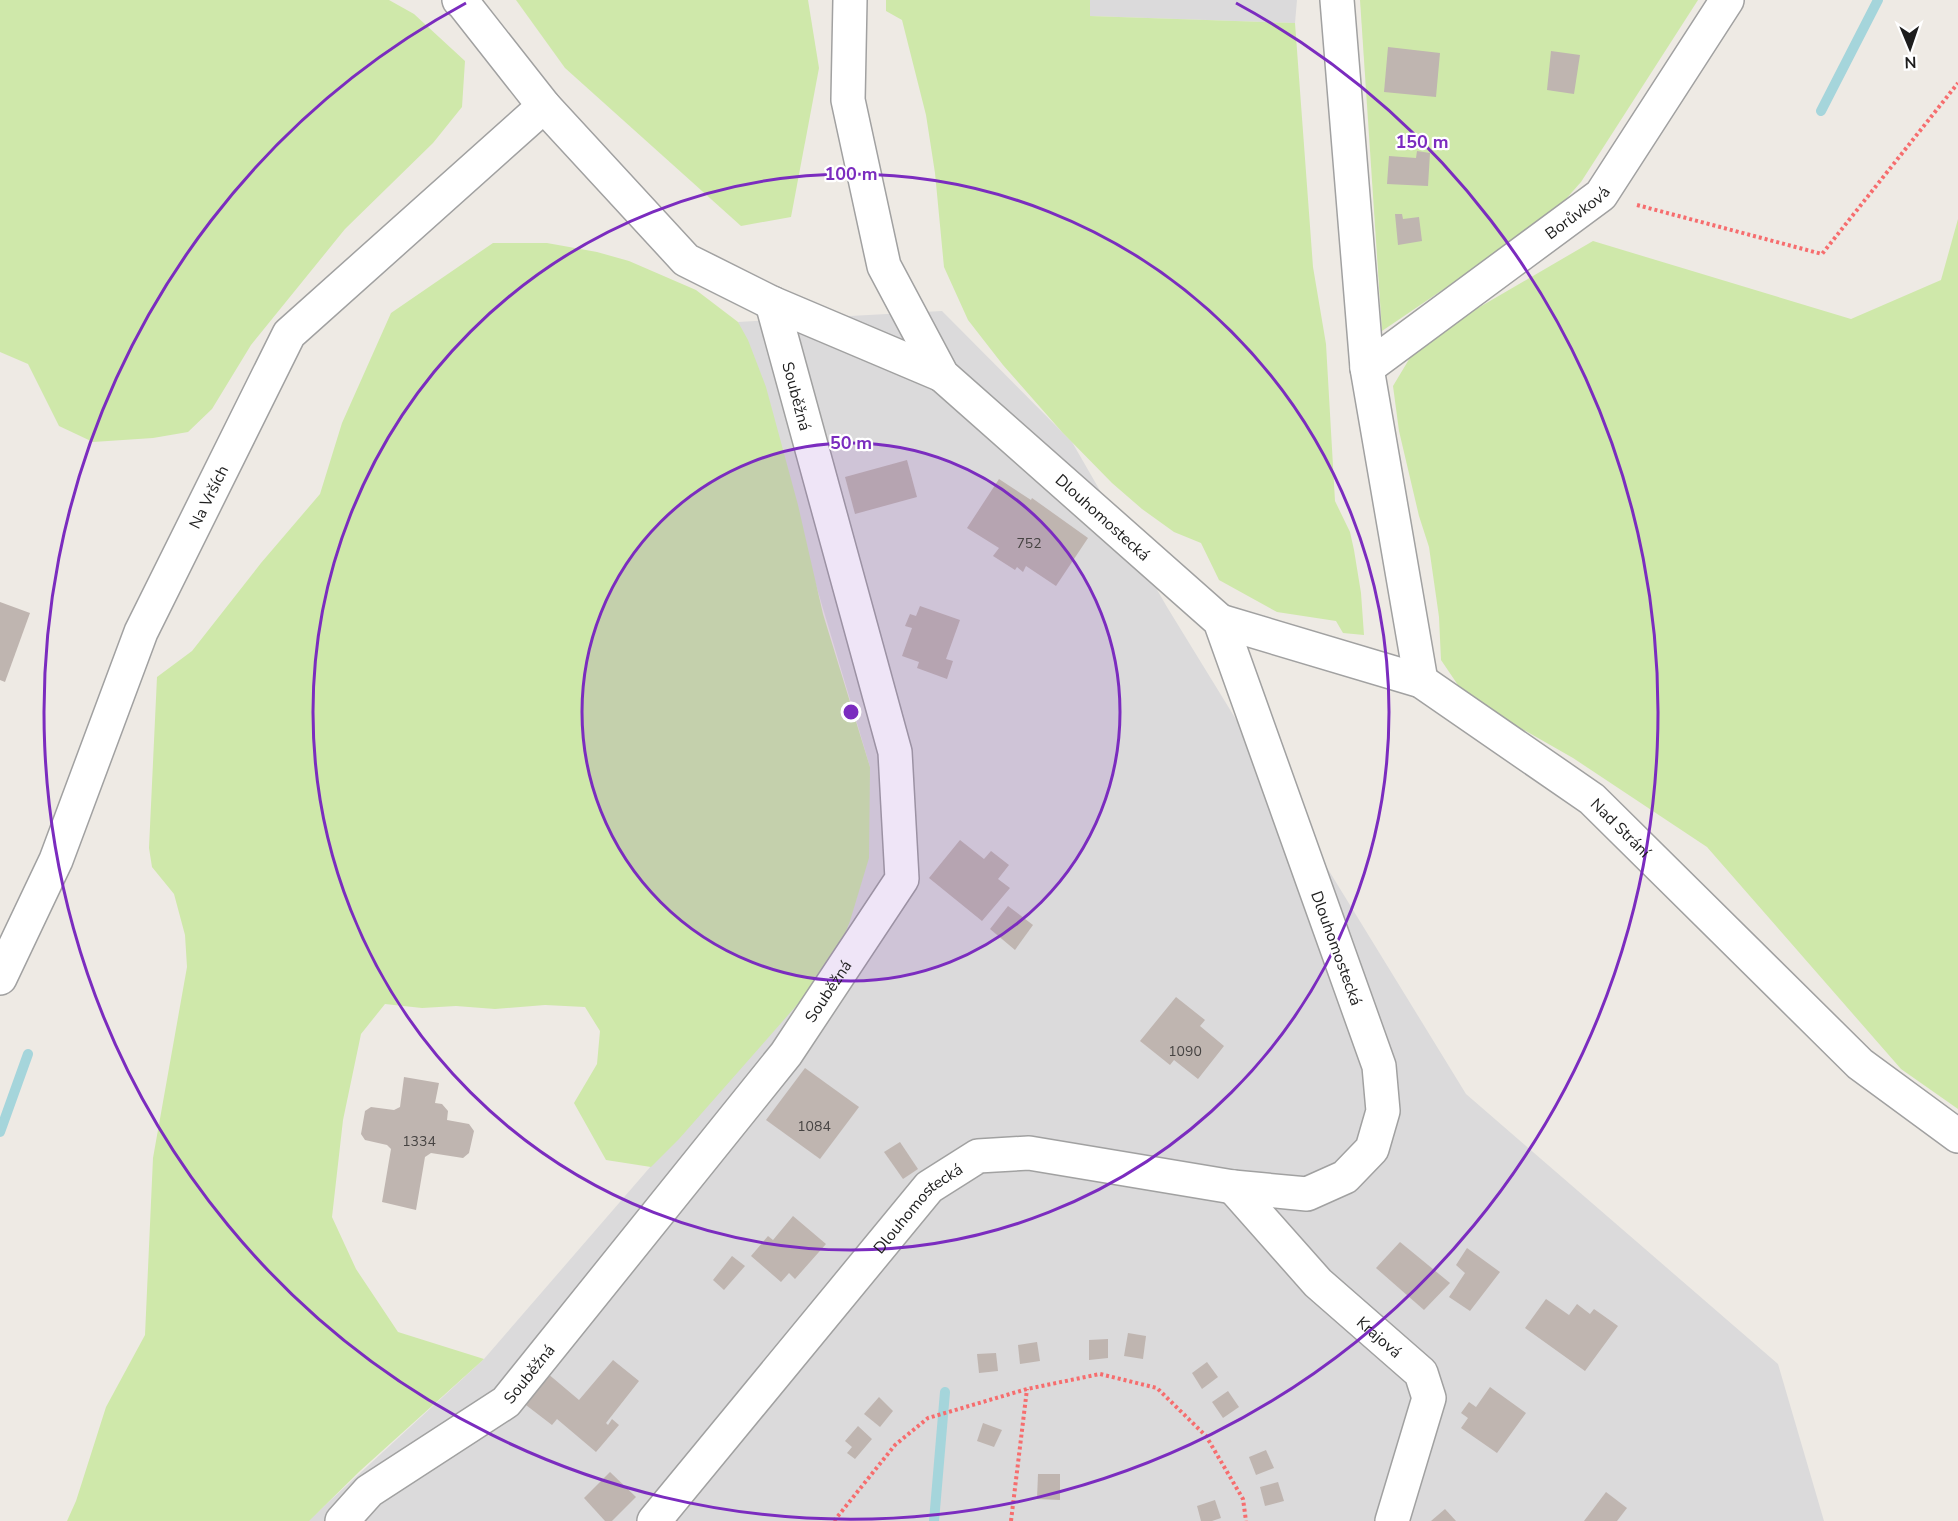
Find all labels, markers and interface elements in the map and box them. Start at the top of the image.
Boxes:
north arrow [1880,18,1940,78]
text: N [1904,51,1917,73]
text: 150 m [1395,130,1449,154]
text: 100 m [824,162,878,186]
street label: Borůvková [1541,183,1616,245]
street label: Souběžná [776,359,816,433]
text: 50 m [830,431,872,455]
street label: Na Vrších [184,462,234,533]
street label: Dlouhomostecká [1050,469,1154,566]
house number: 752 [1016,534,1042,553]
centre of rings [841,702,861,722]
street label: Nad Strání [1585,794,1656,864]
street label: Dlouhomostecká [1305,888,1367,1009]
street label: Souběžná [800,956,857,1027]
house number: 1090 [1168,1042,1202,1061]
house number: 1084 [797,1117,831,1136]
house number: 1334 [402,1132,436,1151]
street label: Dlouhomostecká [869,1158,967,1259]
street label: Krajová [1352,1312,1406,1363]
street label: Souběžná [499,1340,560,1409]

